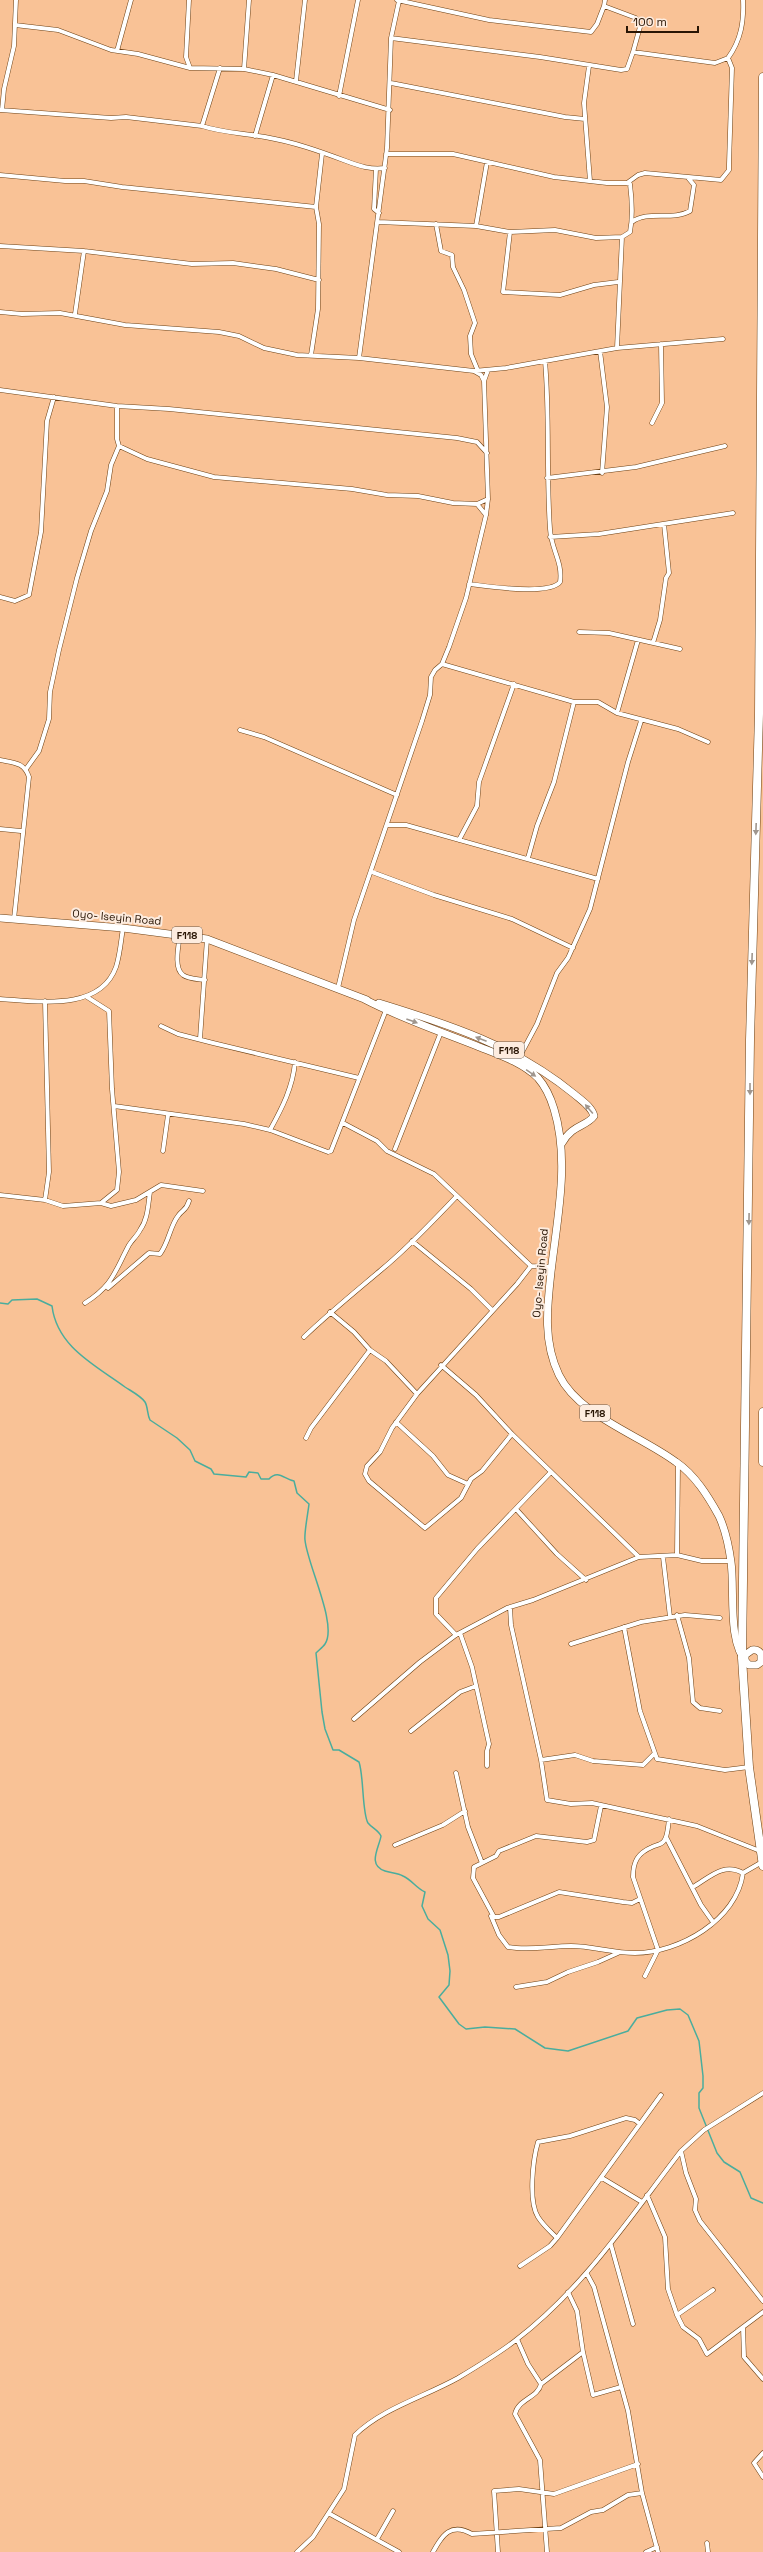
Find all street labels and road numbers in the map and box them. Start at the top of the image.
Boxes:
street label: Oyo- Iseyin Road [72,906,162,928]
road number: F118 [172,927,202,943]
road number: F118 [494,1042,524,1058]
street label: Oyo- Iseyin Road [529,1228,551,1318]
road number: F118 [580,1405,610,1421]

